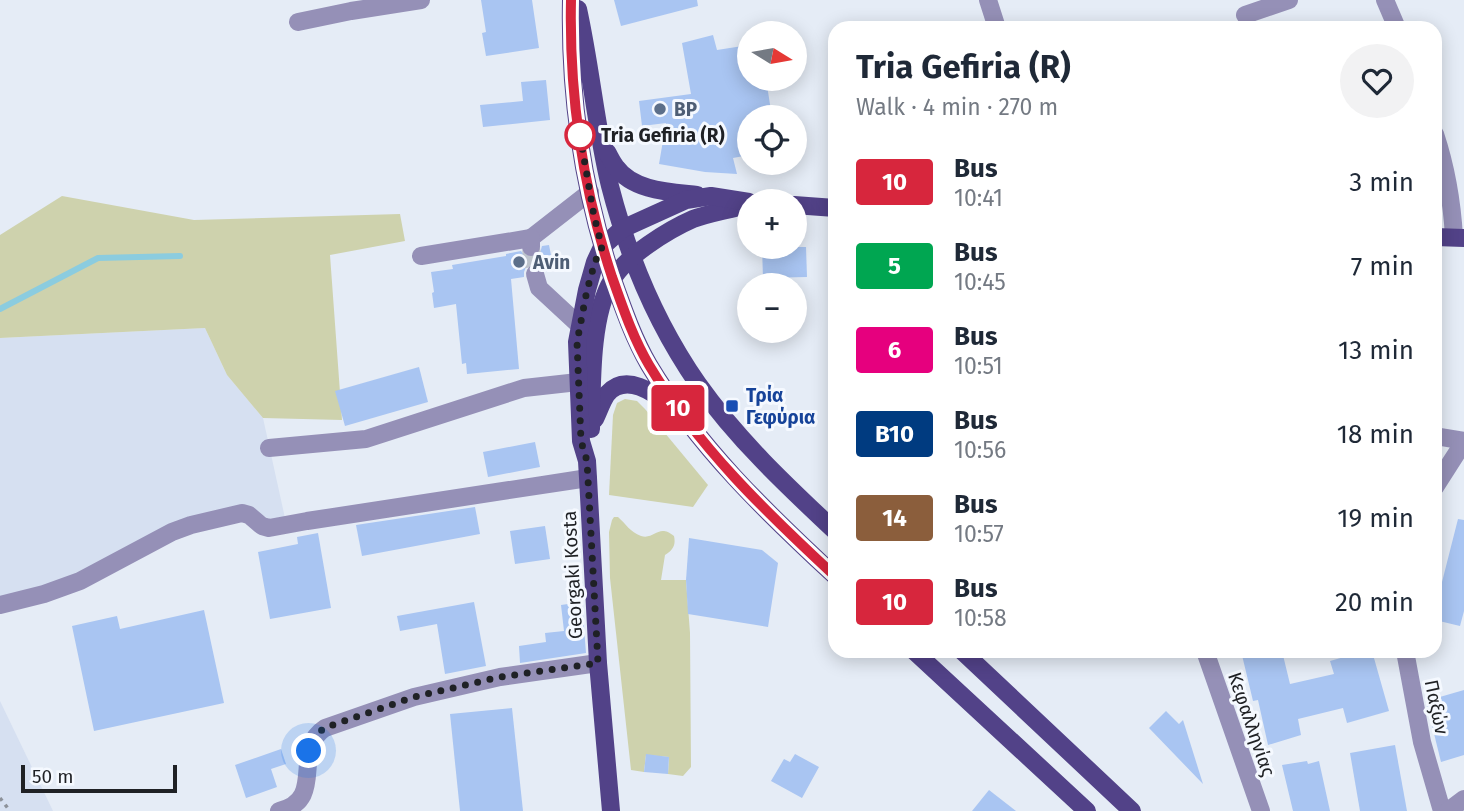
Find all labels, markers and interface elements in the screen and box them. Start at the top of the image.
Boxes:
north arrow [737,21,807,91]
map controls [737,21,807,343]
button: heart [1340,44,1414,118]
text: Tria Gefiria (R) [856,47,1071,87]
text: Walk · 4 min · 270 m [856,93,1058,121]
place label: BP [674,98,697,121]
marker: BP [652,101,668,117]
button: locate [737,105,807,175]
marker: Tria Gefiria (R) [565,120,595,150]
place label: Tria Gefiria (R) [601,124,725,147]
text: Bus [954,153,997,184]
text: 3 min [1349,167,1414,198]
text: 10 [882,168,907,196]
text: 10:41 [954,184,1003,212]
button: + [737,189,807,259]
text: Bus [954,237,997,268]
place label: Avin [532,251,570,274]
text: 7 min [1351,251,1414,282]
text: 5 [888,252,901,280]
marker: Avin [511,254,527,270]
text: 10:45 [954,268,1006,296]
button: − [737,273,807,343]
text: Bus [954,321,997,352]
text: 13 min [1338,335,1414,366]
text: 6 [888,336,901,364]
text: 10:51 [954,352,1003,380]
place label: Τρία Γεφύρια [746,384,815,429]
line badge: 10 [646,385,710,431]
text: 10 [665,394,691,422]
marker: Τρία Γεφύρια [724,398,740,414]
text: Bus [954,405,997,436]
text: 18 min [1337,419,1414,450]
text: B10 [875,420,914,448]
text: 10:56 [954,436,1006,464]
text: Bus [954,489,997,520]
text: 19 min [1337,503,1414,534]
text: 14 [882,504,907,532]
street label: Georgaki Kosta [558,510,587,640]
text: 10:57 [954,520,1004,548]
text: Bus [954,573,997,604]
text: 20 min [1335,587,1414,618]
text: 10 [882,588,907,616]
text: 10:58 [954,604,1007,632]
street label: Κεφαλληνίας [1223,669,1280,779]
street label: Παξών [1420,678,1454,737]
your location [291,733,326,768]
scale bar [21,762,177,794]
text: 50 m [32,765,73,788]

